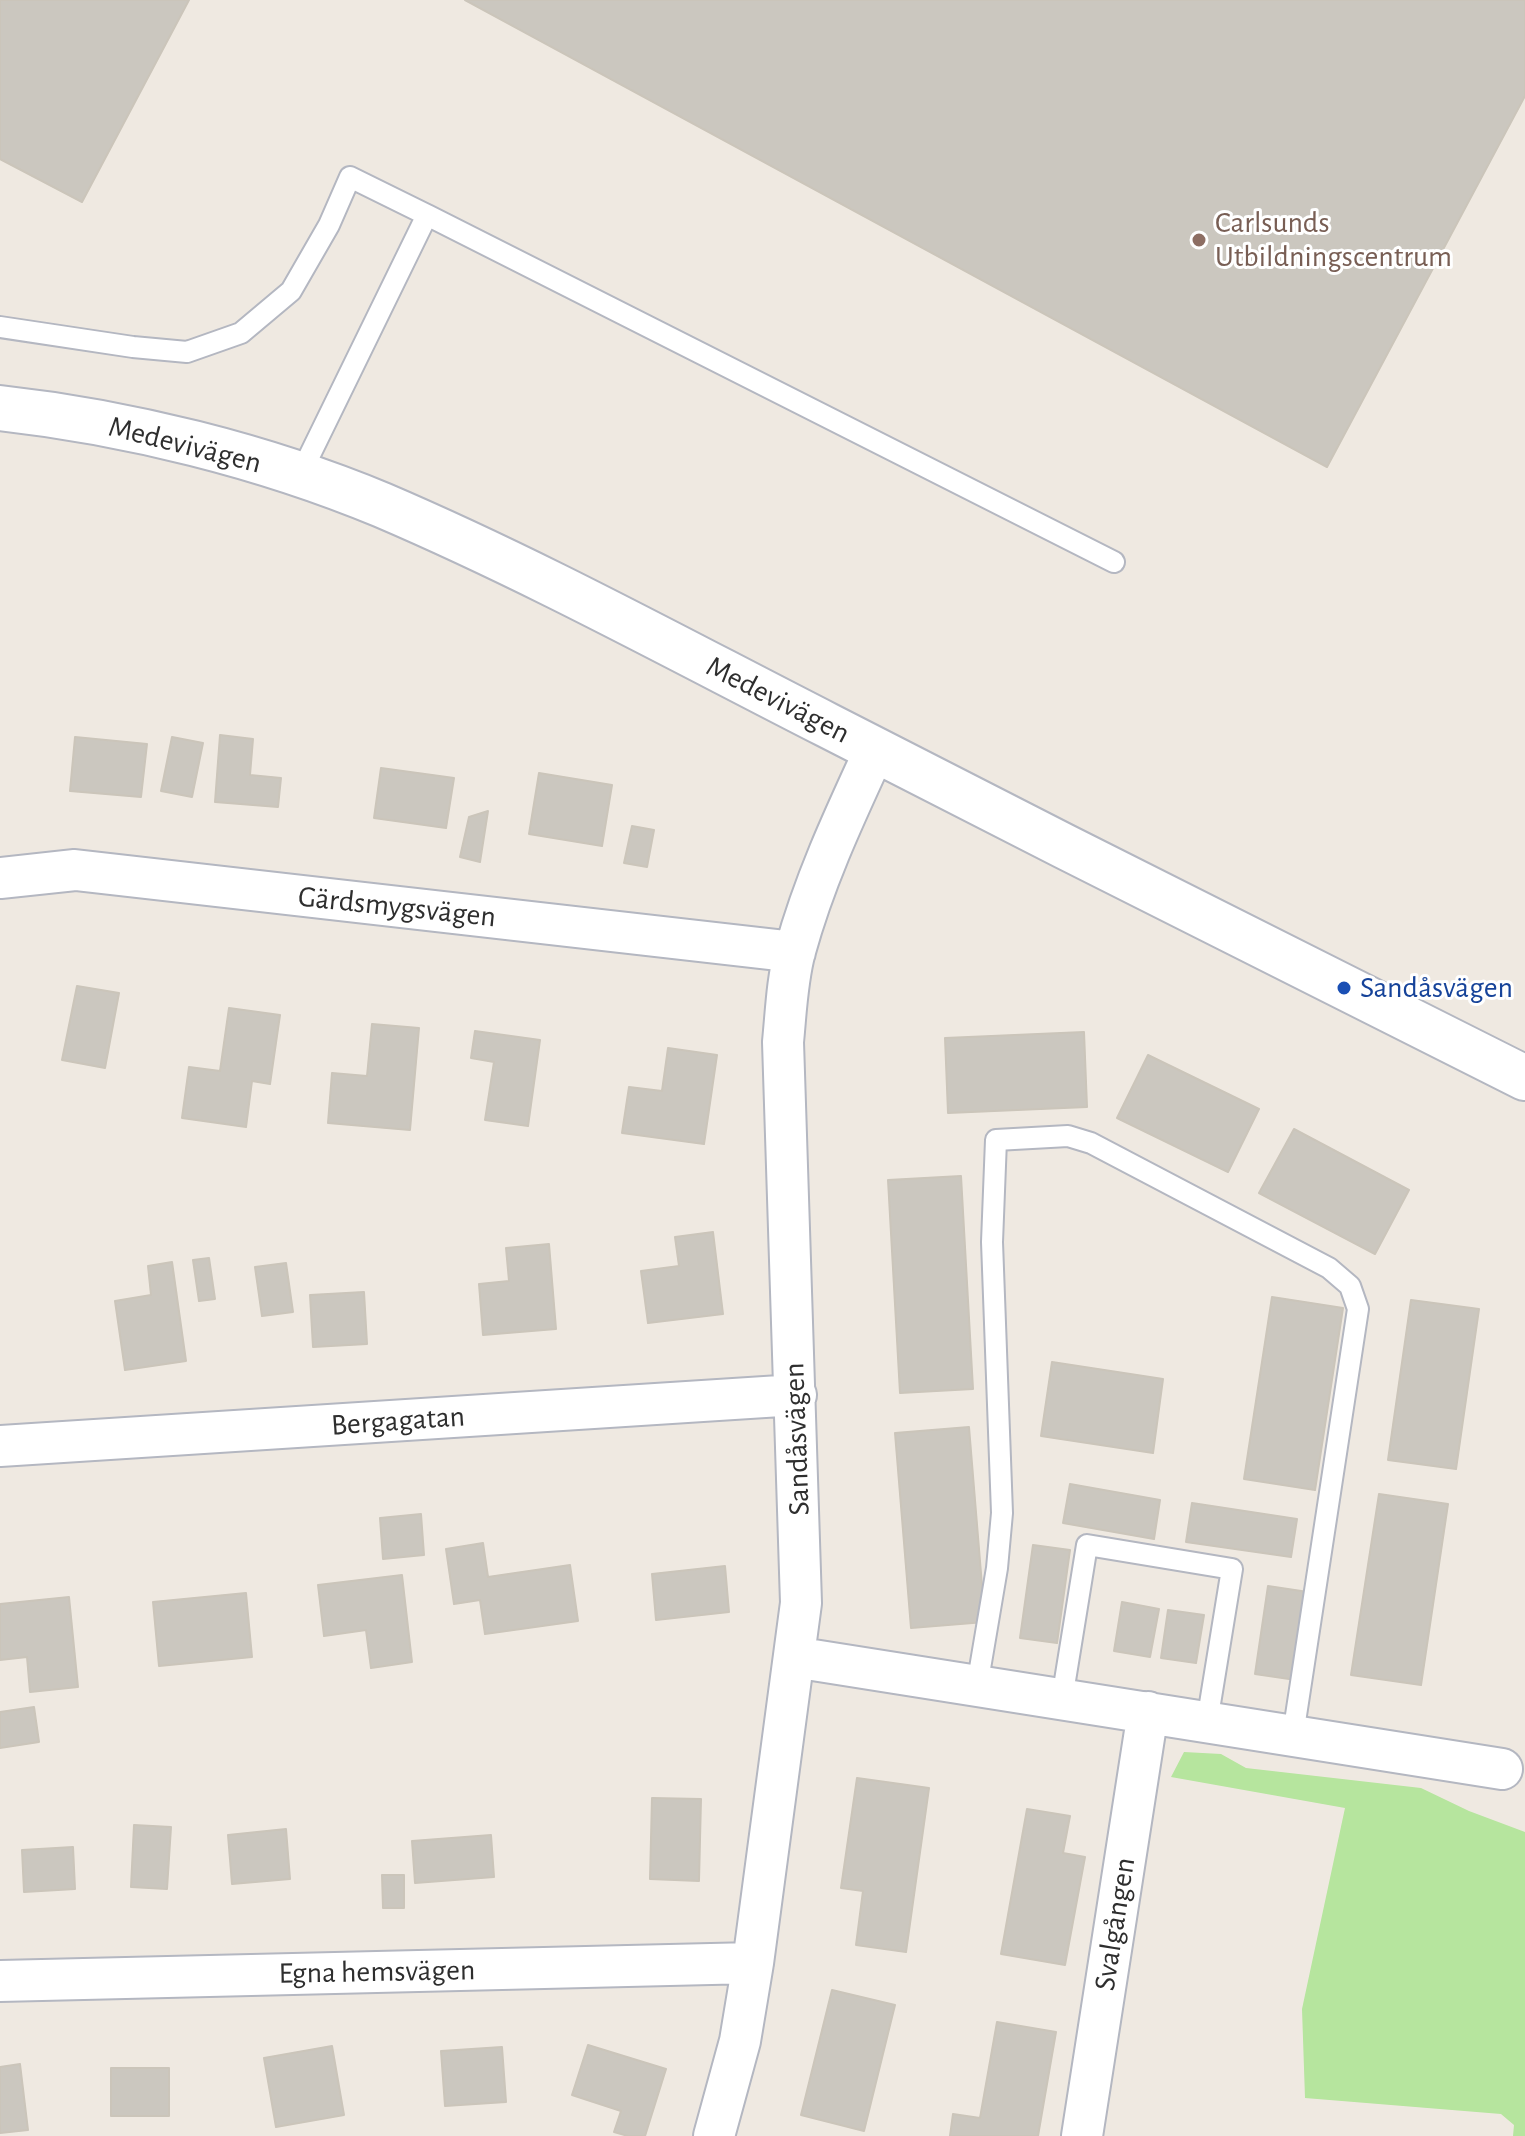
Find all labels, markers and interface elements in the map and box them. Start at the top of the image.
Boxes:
place label: Carlsunds Utbildningscentrum [1215,205,1452,276]
marker: Carlsunds Utbildningscentrum [1190,231,1208,249]
street label: Medevivägen [105,409,265,481]
street label: Medevivägen [700,649,856,751]
street label: Gärdsmygsvägen [296,879,498,935]
place label: Sandåsvägen [1360,970,1513,1006]
marker: Sandåsvägen [1335,979,1353,997]
street label: Sandåsvägen [776,1362,818,1516]
street label: Bergagatan [330,1398,466,1444]
street label: Svalgången [1087,1855,1143,1993]
street label: Egna hemsvägen [278,1952,476,1992]

